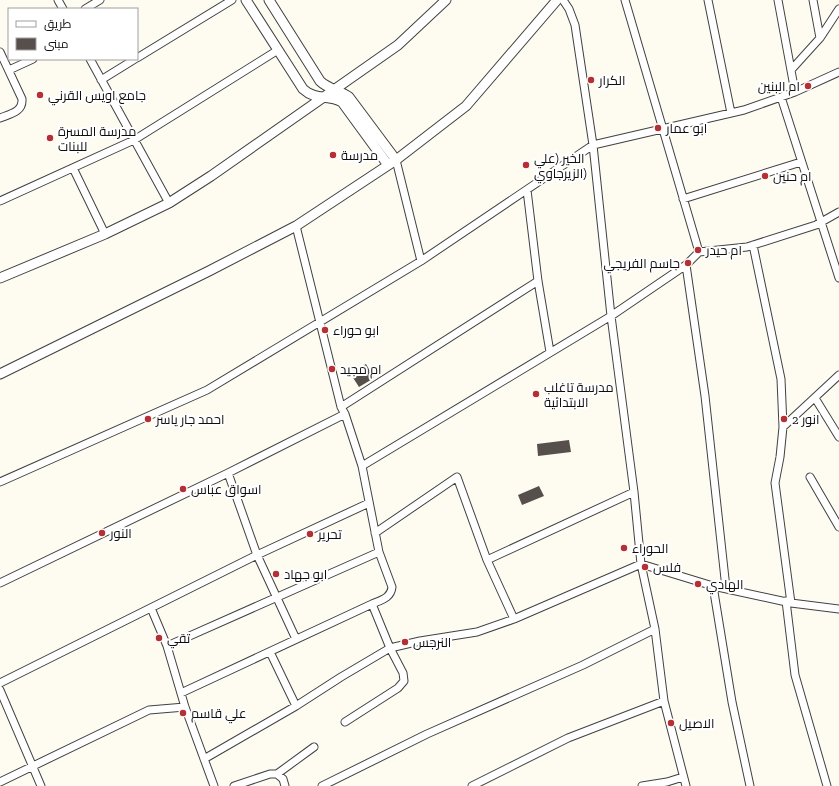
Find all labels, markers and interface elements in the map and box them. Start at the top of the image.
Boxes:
legend [8,8,138,60]
text: طريق [44,17,72,31]
text: مبنى [44,37,69,51]
place label: الكرار [598,73,625,88]
marker: الكرار [586,75,596,85]
place label: ام البنين [758,79,800,96]
marker: ام البنين [803,81,813,91]
place label: جامع اويس القرني [48,88,146,106]
marker: جامع اويس القرني [35,90,45,100]
place label: ابو عمار [665,121,707,136]
marker: ابو عمار [653,123,663,133]
place label: مدرسة المسرة للبنات [58,124,136,154]
marker: مدرسة المسرة للبنات [45,133,55,143]
place label: مدرسة [341,148,378,163]
marker: مدرسة [328,150,338,160]
place label: الخير (علي الزيرجاوي) [534,151,587,184]
marker: الخير (علي الزيرجاوي) [521,160,531,170]
place label: ام حنين [773,169,812,186]
marker: ام حنين [760,171,770,181]
place label: ام حيدر [705,243,742,260]
marker: ام حيدر [693,245,703,255]
place label: جاسم الفريجي [604,256,680,274]
marker: جاسم الفريجي [683,258,693,268]
place label: ابو حوراء [333,323,379,338]
marker: ابو حوراء [320,325,330,335]
place label: ام مجيد [340,362,382,379]
marker: ام مجيد [327,364,337,374]
place label: مدرسة تاغلب الابتدائية [544,380,614,410]
marker: مدرسة تاغلب الابتدائية [531,389,541,399]
place label: احمد جار ياسر [155,412,225,427]
place label: انور 2 [792,412,820,427]
marker: احمد جار ياسر [143,414,153,424]
marker: انور 2 [779,414,789,424]
place label: اسواق عباس [191,482,262,497]
marker: اسواق عباس [178,484,188,494]
place label: النور [109,526,132,541]
place label: تحرير [317,527,342,542]
marker: النور [97,528,107,538]
marker: تحرير [305,529,315,539]
place label: الحوراء [632,541,668,556]
marker: الحوراء [619,543,629,553]
place label: فلس [653,560,681,575]
marker: فلس [640,562,650,572]
place label: ابو جهاد [284,567,327,582]
marker: ابو جهاد [271,569,281,579]
place label: الهادي [706,577,743,595]
marker: الهادي [693,579,703,589]
place label: تقي [167,631,191,649]
marker: تقي [154,633,164,643]
place label: النرجس [413,635,451,650]
marker: النرجس [400,637,410,647]
place label: علي قاسم [191,706,246,724]
marker: علي قاسم [178,708,188,718]
place label: الاصيل [679,716,714,731]
marker: الاصيل [666,718,676,728]

